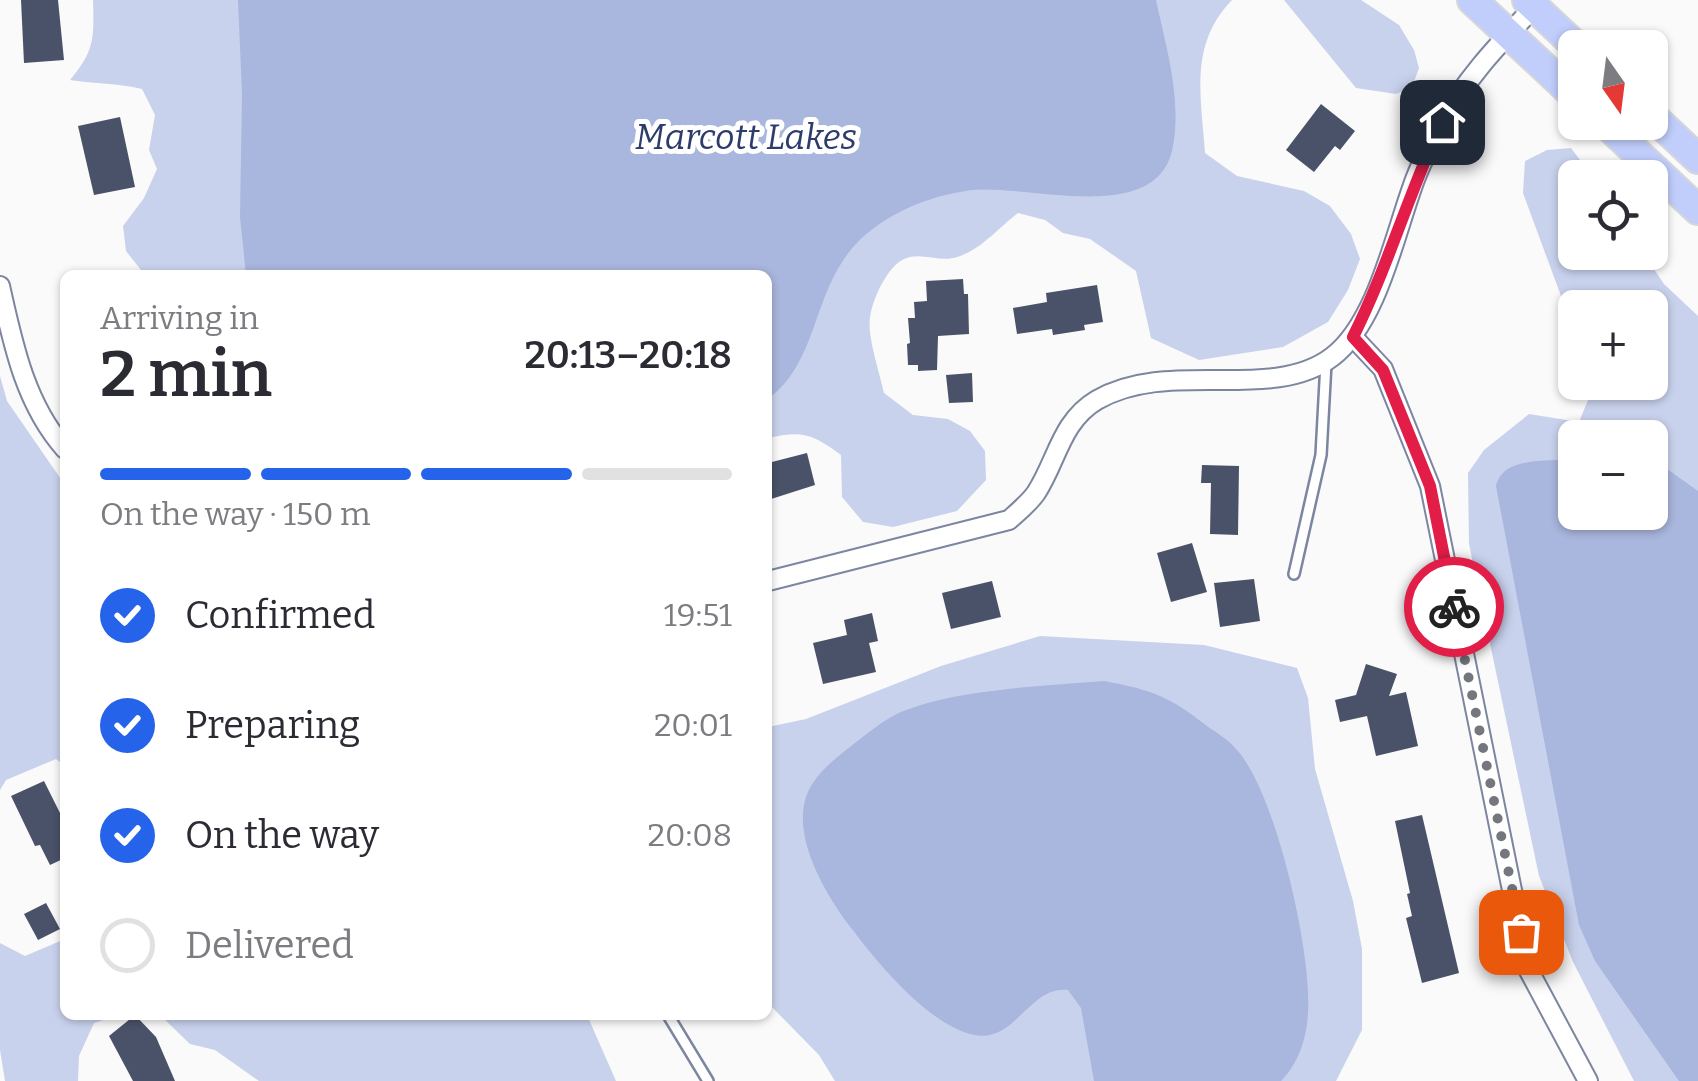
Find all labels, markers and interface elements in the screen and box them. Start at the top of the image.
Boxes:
north arrow [1558,30,1668,140]
map controls [1558,30,1668,530]
pin [1400,80,1485,165]
icon: home [1415,95,1470,150]
water label: Marcott Lakes [635,116,857,158]
button: locate [1558,160,1668,270]
button: + [1558,290,1668,400]
text: Arriving in [100,299,259,337]
text: 20:13–20:18 [524,332,732,378]
text: 2 min [100,335,272,413]
button: − [1558,420,1668,530]
text: On the way · 150 m [100,495,371,533]
courier [1404,557,1504,657]
icon: bike [1427,580,1482,635]
icon: check [100,588,155,643]
text: Confirmed [185,592,375,638]
text: 19:51 [664,596,732,634]
icon: check [100,698,155,753]
text: Preparing [185,702,360,748]
text: 20:01 [654,706,732,744]
icon: check [100,808,155,863]
text: On the way [185,812,379,858]
text: 20:08 [648,816,732,854]
pin [1479,890,1564,975]
icon: bag [1494,905,1549,960]
text: Delivered [185,922,354,968]

